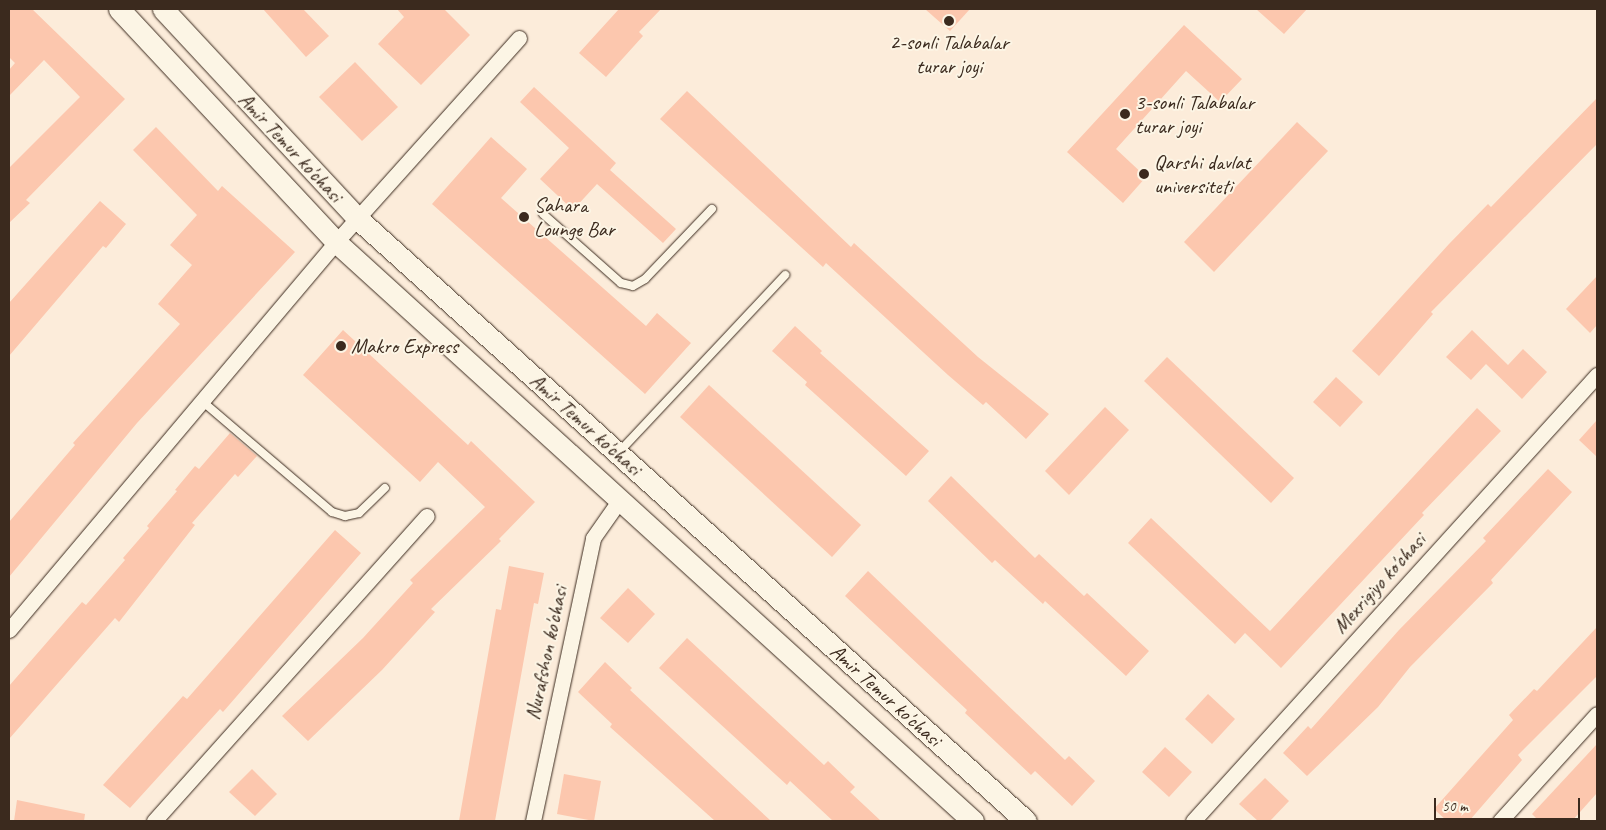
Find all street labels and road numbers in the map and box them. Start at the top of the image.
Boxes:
street label: Amir Temur ko'chasi [234,87,348,207]
street label: Amir Temur ko'chasi [525,368,647,480]
street label: Mexrigiyo ko'chasi [1327,528,1431,638]
street label: Nurafshon ko'chasi [520,584,572,722]
street label: Amir Temur ko'chasi [825,639,947,751]

